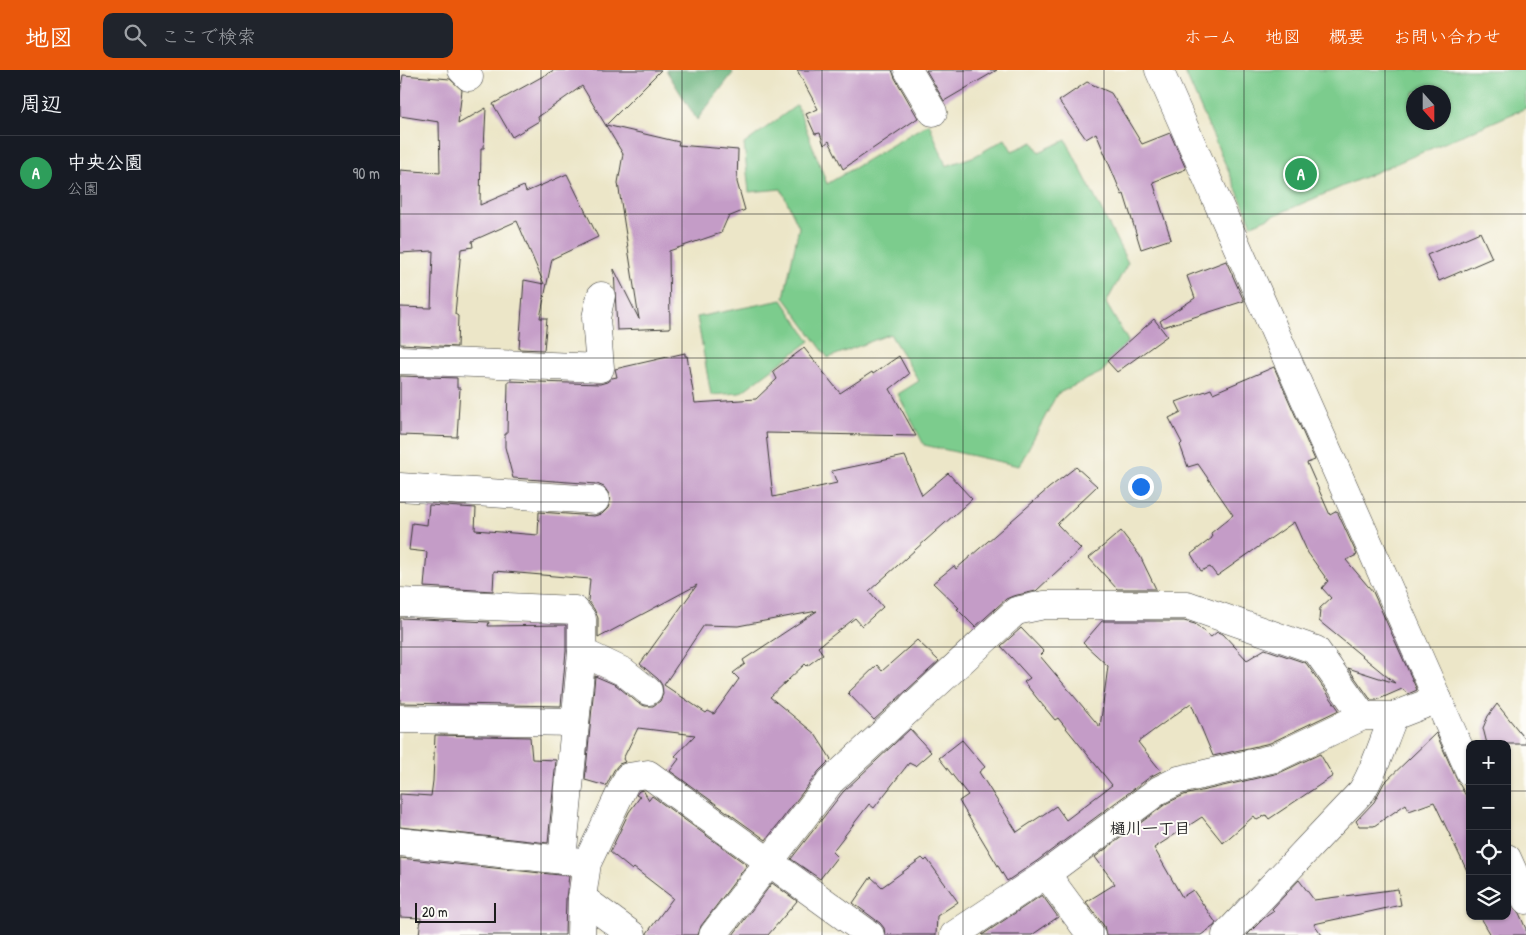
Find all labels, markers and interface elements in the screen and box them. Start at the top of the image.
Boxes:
search box [103,13,453,58]
text: 地図 [25,21,73,53]
icon: search [121,21,149,49]
text: ここで検索 [161,23,256,49]
text: ホーム [1184,24,1237,49]
text: 地図 [1265,24,1301,49]
text: 概要 [1329,24,1365,49]
text: お問い合わせ [1393,24,1501,49]
north arrow [1406,85,1451,130]
text: 周辺 [20,89,62,118]
text: 中央公園 [67,149,143,175]
pin: A [1285,155,1317,193]
text: A [32,162,40,184]
text: 90 m [352,162,380,184]
text: 公園 [67,177,99,199]
your location [1128,474,1154,500]
map controls [1466,740,1511,920]
button: + [1466,740,1511,785]
button: − [1466,785,1511,830]
district label: 樋川一丁目 [1110,817,1190,839]
button: locate [1466,830,1511,875]
button: layers [1466,875,1511,920]
scale bar [415,900,496,923]
text: 20 m [422,902,448,921]

